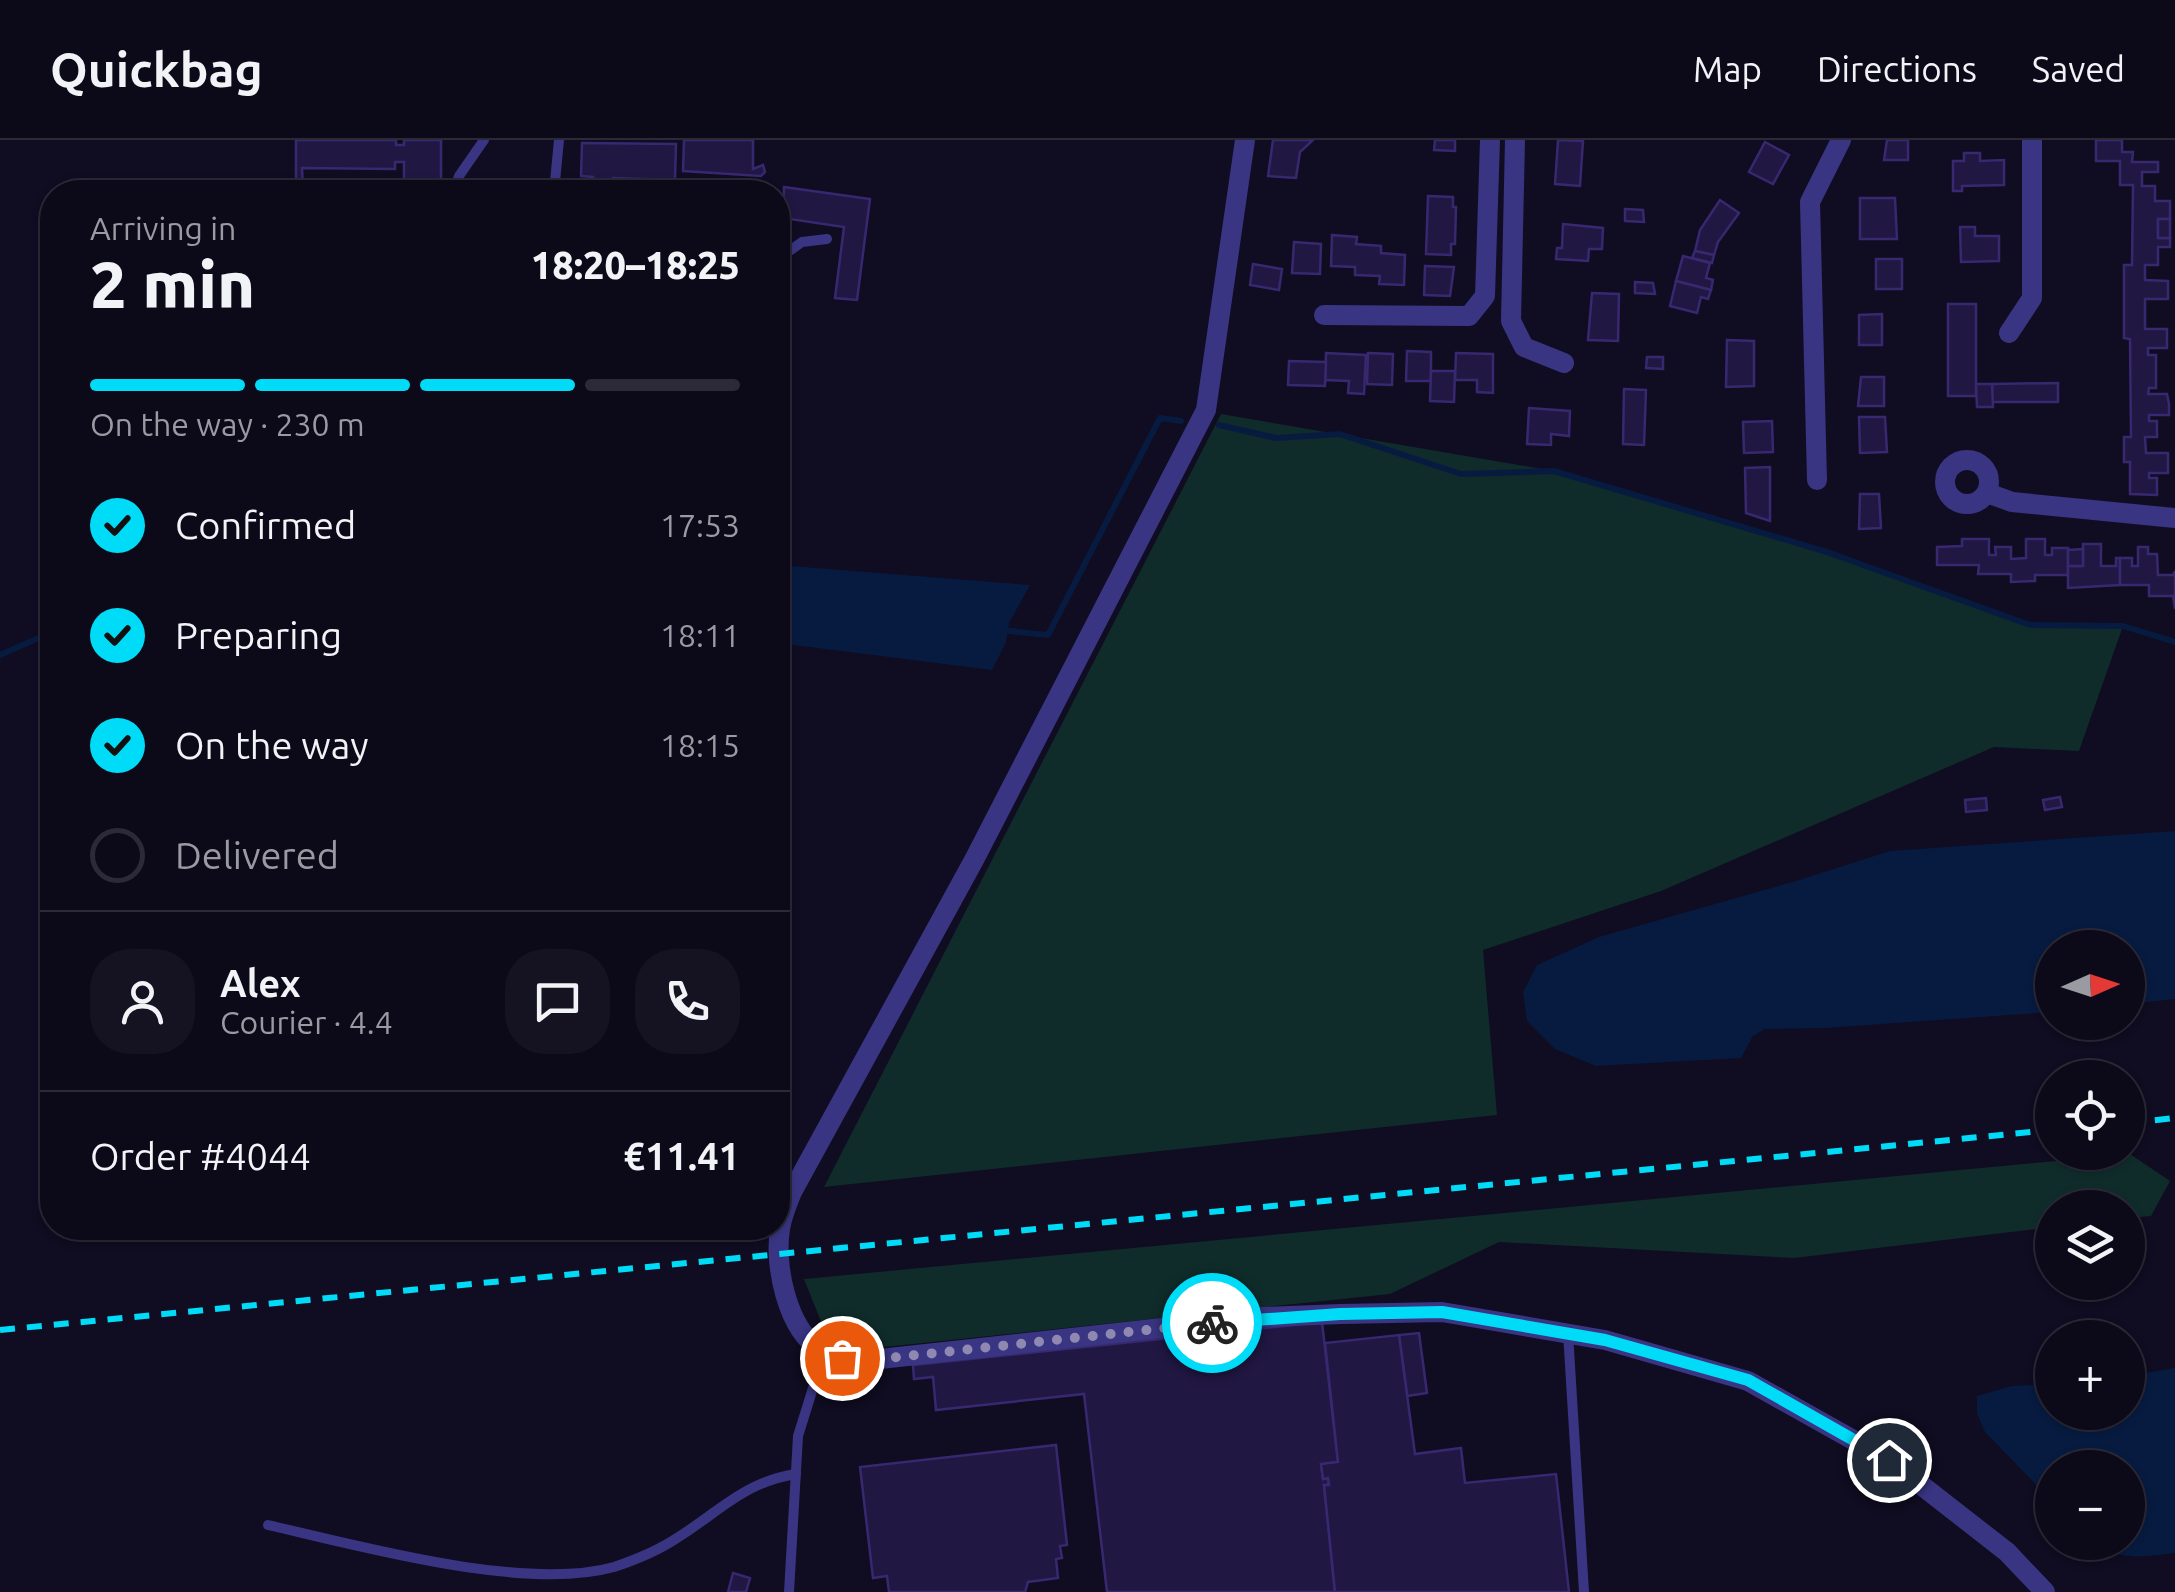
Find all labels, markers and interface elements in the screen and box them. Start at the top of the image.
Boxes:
text: Quickbag [50,42,263,96]
text: Map [1693,49,1762,89]
text: Directions [1817,49,1977,89]
text: Saved [2032,49,2125,89]
text: Arriving in [90,210,236,246]
text: 18:20–18:25 [531,244,740,286]
text: 2 min [90,247,255,320]
text: On the way · 230 m [90,406,365,442]
icon: check [90,498,145,553]
text: Confirmed [175,504,356,546]
text: 17:53 [660,507,740,543]
icon: check [90,608,145,663]
text: Preparing [175,614,342,656]
text: 18:11 [660,617,740,653]
icon: check [90,718,145,773]
text: On the way [175,724,368,766]
text: 18:15 [660,727,740,763]
text: Delivered [175,834,339,876]
north arrow [2035,930,2145,1040]
map controls [2035,930,2145,1560]
button: person [90,949,195,1054]
button: chat [505,949,610,1054]
button: phone [635,949,740,1054]
text: Alex [220,962,301,1004]
text: Courier · 4.4 [220,1004,393,1040]
button: locate [2035,1060,2145,1170]
text: Order #4044 [90,1135,311,1177]
text: €11.41 [623,1135,740,1177]
button: layers [2035,1190,2145,1300]
courier [1162,1273,1262,1373]
icon: bike [1185,1296,1240,1351]
pin [800,1316,885,1401]
button: + [2035,1320,2145,1430]
icon: bag [815,1331,870,1386]
pin [1847,1418,1932,1503]
icon: home [1862,1433,1917,1488]
button: − [2035,1450,2145,1560]

